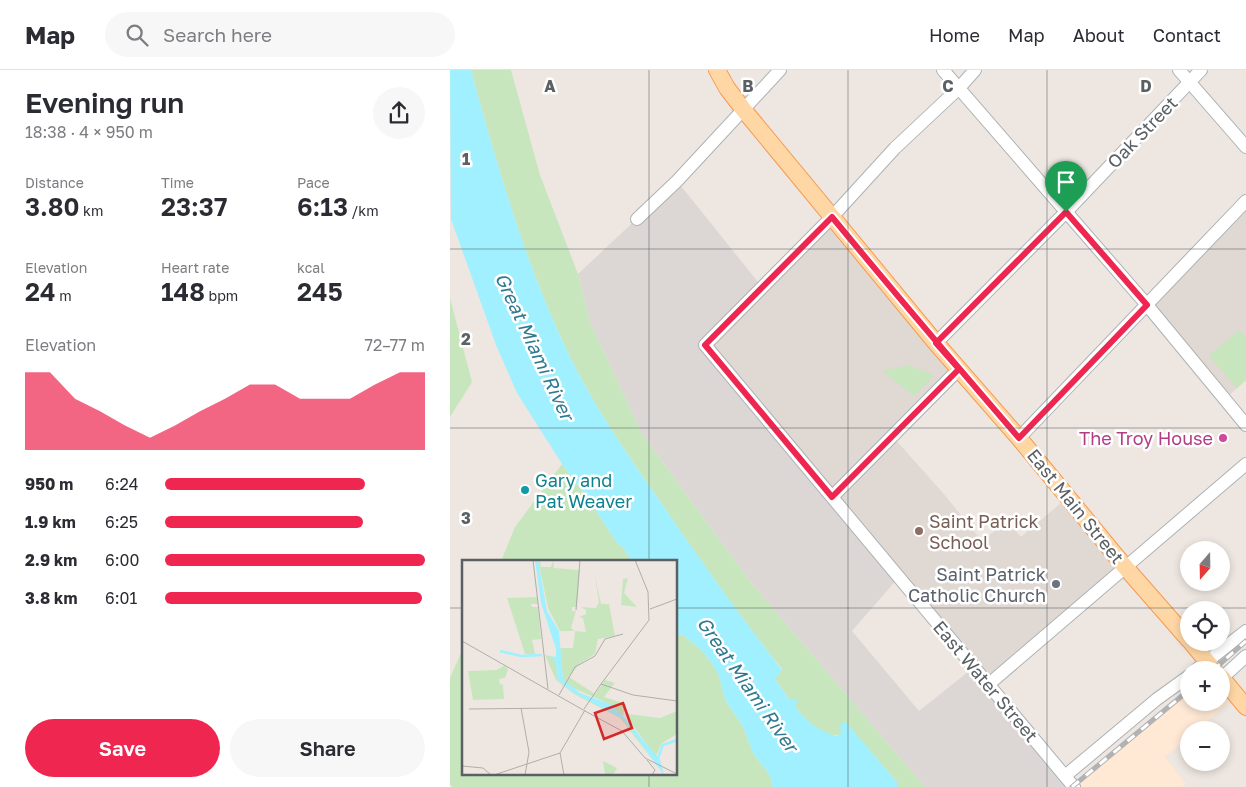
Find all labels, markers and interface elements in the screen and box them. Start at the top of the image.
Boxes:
search box [105,12,455,57]
text: Map [25,20,75,49]
icon: search [123,21,151,49]
text: Search here [163,23,272,46]
text: Home [929,24,980,46]
text: Map [1008,24,1045,46]
text: About [1073,24,1125,46]
text: Contact [1153,24,1221,46]
text: A [544,76,556,96]
text: B [742,76,754,96]
text: C [942,76,954,96]
text: D [1140,76,1152,96]
text: Evening run [25,86,184,119]
button: share [373,87,425,139]
street label: Oak Street [1102,91,1182,173]
text: 18:38 · 4 × 950 m [25,122,153,142]
text: 1 [462,149,470,169]
pin [1045,161,1087,212]
icon: arrive [1052,168,1080,196]
text: Distance [25,174,84,191]
text: Time [161,174,194,191]
text: Pace [297,174,330,191]
text: 3.80 [25,191,80,222]
text: 23:37 [161,191,227,222]
text: 6:13 [297,191,348,222]
text: km [80,202,103,219]
text: /km [348,202,379,219]
text: Elevation [25,259,87,276]
text: Heart rate [161,259,229,276]
text: kcal [297,259,325,276]
water label: Great Miami River [491,269,580,426]
text: 24 [25,276,56,307]
text: 148 [161,276,205,307]
text: 245 [297,276,343,307]
text: m [56,287,72,304]
text: bpm [205,287,238,304]
text: 2 [461,329,471,349]
text: Elevation [25,335,96,355]
text: 72–77 m [365,335,425,355]
place label: The Troy House [1079,427,1213,449]
marker: The Troy House [1217,432,1229,444]
street label: East Main Street [1023,444,1129,568]
place label: Gary and Pat Weaver [535,469,632,512]
text: 950 m [25,474,73,494]
text: 6:24 [105,474,139,494]
marker: Gary and Pat Weaver [519,484,531,496]
text: 3 [461,508,471,528]
place label: Saint Patrick School [929,510,1039,553]
text: 1.9 km [25,512,76,532]
text: 6:25 [105,512,138,532]
marker: Saint Patrick School [913,525,925,537]
north arrow [1180,541,1230,591]
map controls [1180,541,1230,771]
text: 2.9 km [25,550,77,570]
text: 6:00 [105,550,139,570]
inset map [462,560,678,774]
place label: Saint Patrick Catholic Church [908,563,1046,606]
marker: Saint Patrick Catholic Church [1050,578,1062,590]
text: 3.8 km [25,588,77,608]
text: 6:01 [105,588,137,608]
button: locate [1180,601,1230,651]
water label: Great Miami River [693,612,805,758]
street label: East Water Street [929,616,1043,746]
button: + [1180,661,1230,711]
button: Save [25,719,220,777]
button: Share [230,719,425,777]
button: − [1180,721,1230,771]

